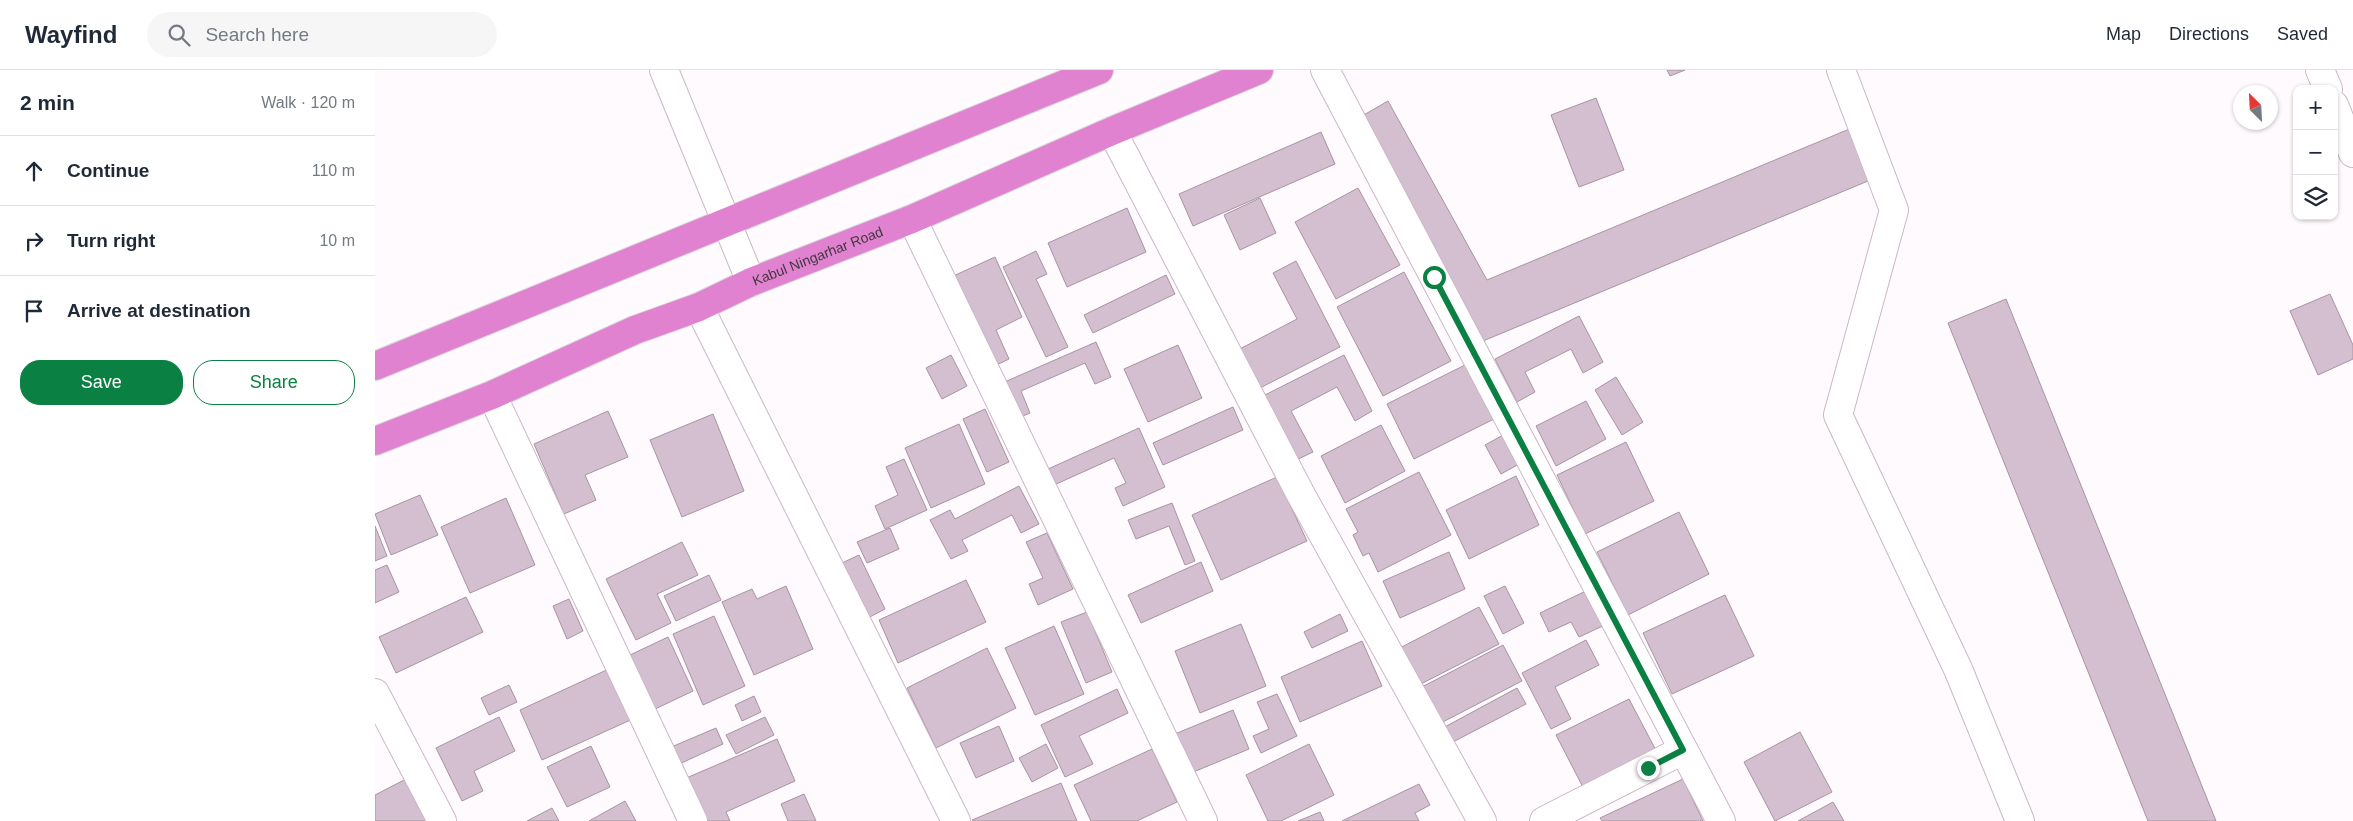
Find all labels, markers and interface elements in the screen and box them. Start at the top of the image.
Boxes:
search box [147,12,497,57]
text: Wayfind [25,21,117,48]
icon: search [165,21,193,49]
text: Search here [205,24,309,45]
text: Map [2106,24,2141,44]
text: Directions [2169,24,2249,44]
text: Saved [2277,24,2328,44]
north arrow [2233,85,2278,130]
map controls [2293,85,2338,220]
button: + [2293,85,2338,130]
text: 2 min [20,91,75,114]
text: Walk · 120 m [261,94,355,111]
button: − [2293,130,2338,175]
icon: ahead [20,157,48,185]
text: Continue [67,160,149,181]
text: 110 m [312,162,355,179]
button: layers [2293,175,2338,220]
street label: Kabul Ningarhar Road [750,223,885,289]
icon: right [20,227,48,255]
text: Turn right [67,230,155,251]
text: 10 m [319,232,355,249]
route start [1423,266,1446,289]
icon: arrive [20,297,48,325]
text: Arrive at destination [67,300,251,321]
button: Save [20,360,183,405]
button: Share [193,360,355,405]
route end [1637,757,1660,780]

